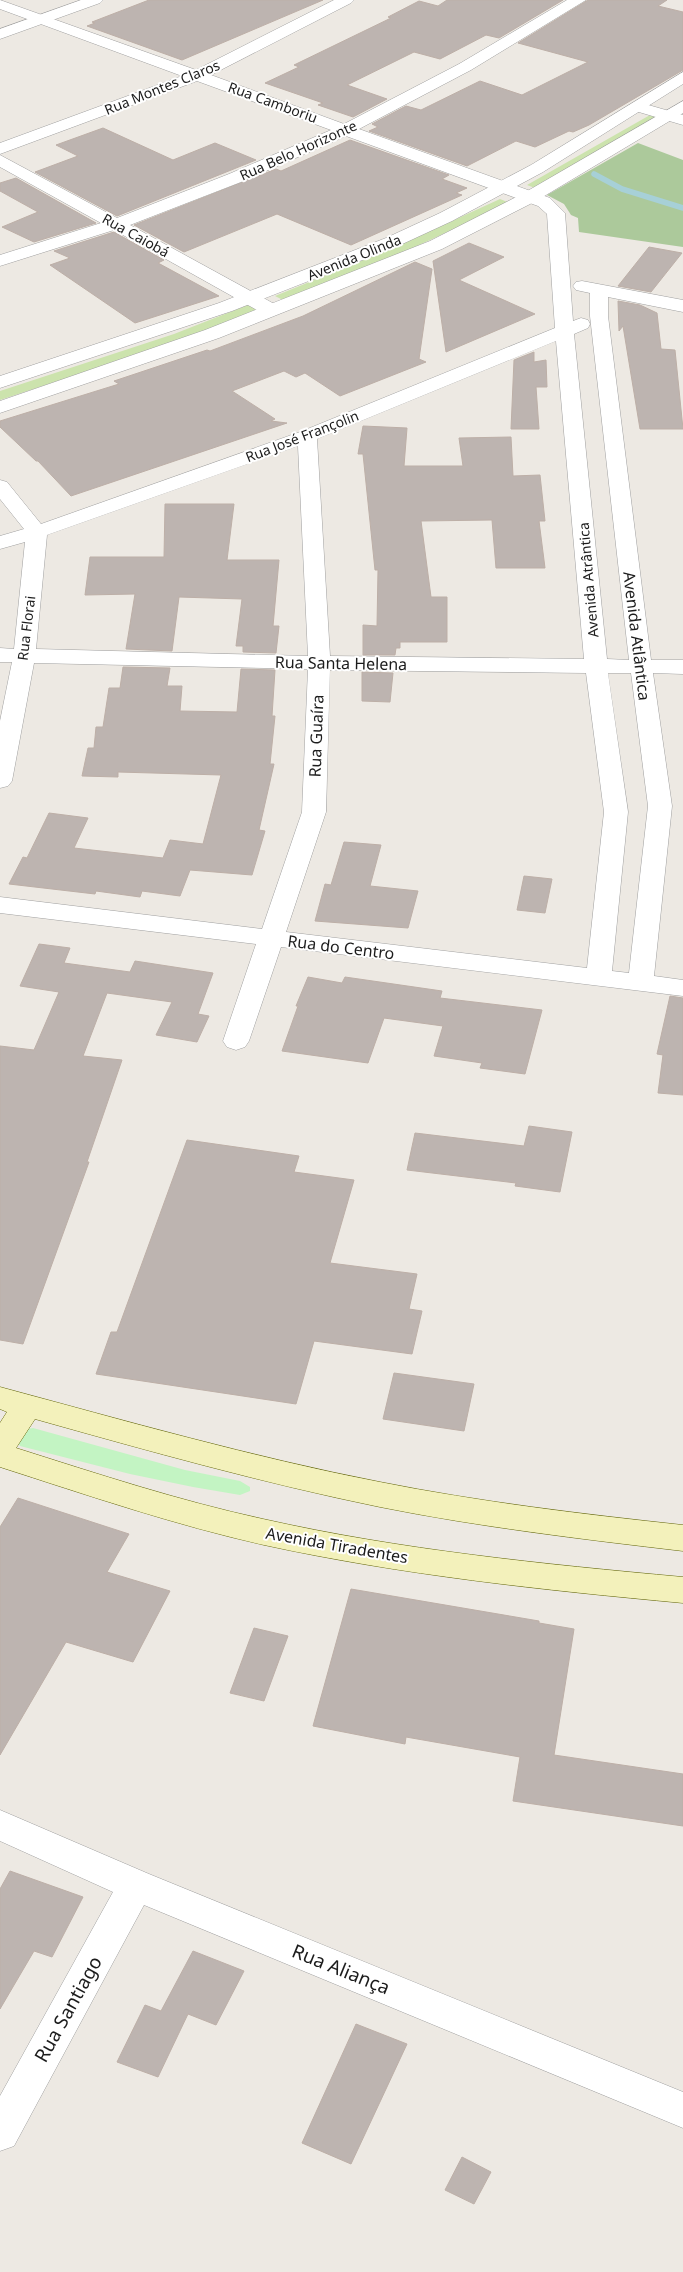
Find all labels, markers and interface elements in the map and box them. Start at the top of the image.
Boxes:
street label: Rua Montes Claros [101,55,223,119]
street label: Rua Camboriu [226,77,320,127]
street label: Rua Belo Horizonte [236,116,360,184]
street label: Rua Caiobá [99,209,173,261]
street label: Avenida Olinda [304,230,404,284]
street label: Rua José Françolin [243,406,361,466]
street label: Avenida Atrântica [573,522,603,638]
street label: Avenida Atlântica [618,570,656,702]
street label: Rua Florai [13,594,39,662]
street label: Rua Santa Helena [275,651,407,675]
street label: Rua Guaíra [304,694,328,778]
street label: Rua do Centro [286,930,396,964]
street label: Avenida Tiradentes [264,1522,410,1568]
street label: Rua Aliança [288,1938,394,2000]
street label: Rua Santiago [28,1951,108,2067]

